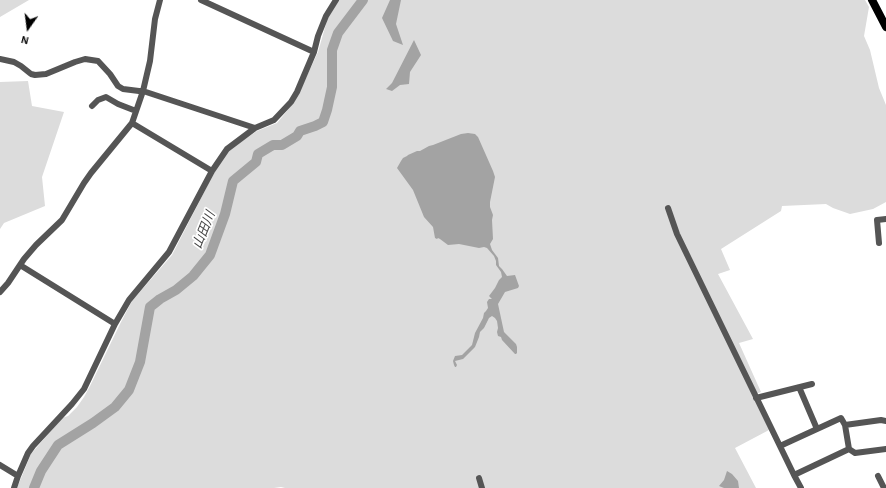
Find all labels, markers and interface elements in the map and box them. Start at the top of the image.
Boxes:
north arrow [8,8,48,48]
text: N [20,34,30,46]
water label: 山田川 [189,209,219,251]

